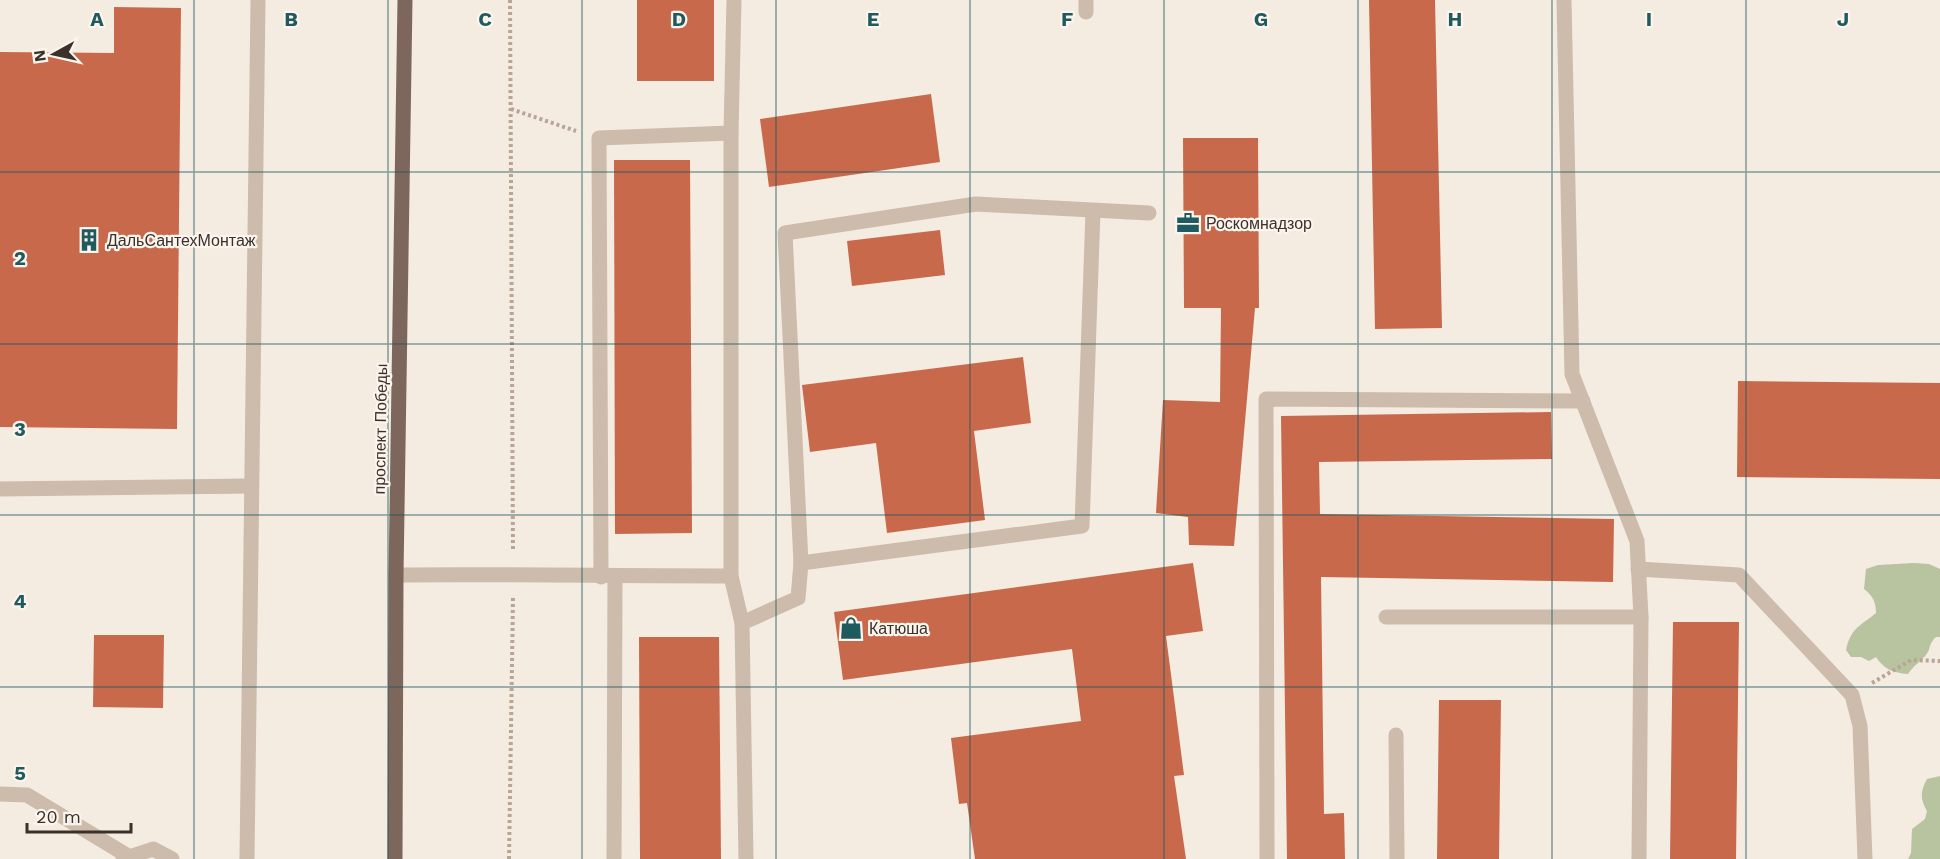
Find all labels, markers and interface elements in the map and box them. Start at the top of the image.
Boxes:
text: A [90,7,104,31]
text: B [284,7,298,31]
text: C [478,7,492,31]
text: D [672,7,686,31]
text: E [867,7,879,31]
text: F [1061,7,1073,31]
text: G [1254,7,1268,31]
text: H [1448,7,1462,31]
text: I [1646,7,1652,31]
text: J [1837,7,1849,31]
north arrow [24,24,84,84]
text: N [29,49,50,63]
office icon: Роскомнадзор [1175,210,1201,236]
place label: Роскомнадзор [1206,214,1312,233]
building icon: ДальСантехМонтаж [76,227,102,253]
place label: ДальСантехМонтаж [107,231,256,250]
text: 2 [14,246,26,270]
street label: проспект Победы [370,363,391,495]
text: 3 [14,417,26,441]
text: 4 [14,589,27,613]
shop icon: Катюша [838,615,864,641]
place label: Катюша [869,619,928,638]
text: 5 [14,761,26,785]
scale bar [27,796,130,834]
text: 20 m [36,806,81,827]

